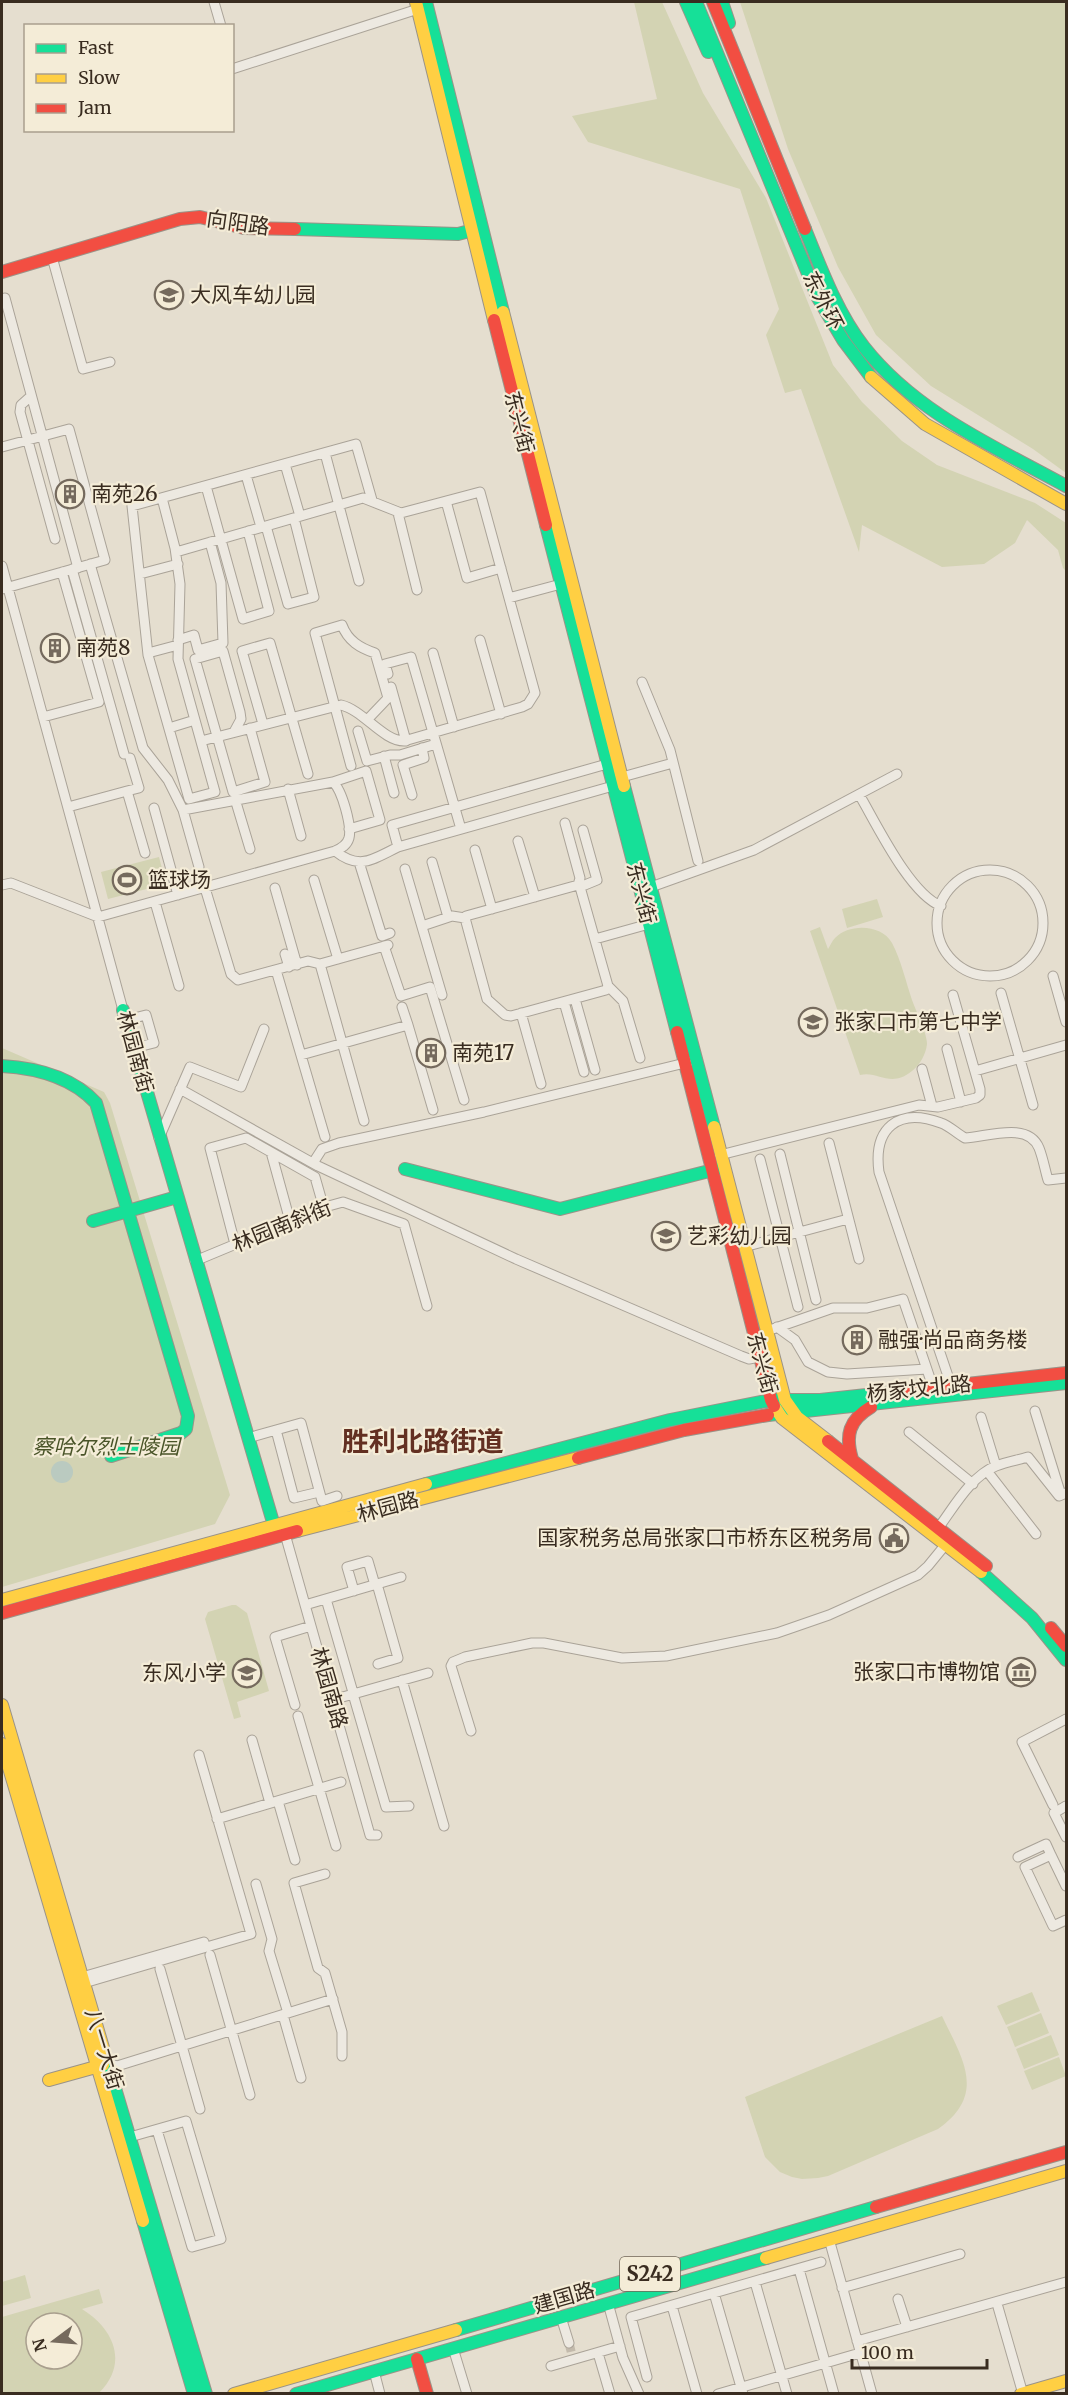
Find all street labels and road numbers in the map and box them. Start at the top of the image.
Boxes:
street label: 向阳路 [205,205,271,240]
street label: 东外环 [797,267,850,335]
street label: 东兴街 [499,388,540,456]
street label: 东兴街 [621,859,662,927]
street label: 林园南街 [112,1008,159,1096]
street label: 林园南斜街 [228,1193,336,1258]
street label: 东兴街 [741,1329,784,1397]
street label: 杨家坟北路 [865,1370,973,1407]
street label: 林园路 [354,1485,422,1528]
street label: 林园南路 [305,1644,354,1732]
street label: 八一大街 [79,2005,130,2093]
road number: S242 [620,2257,680,2291]
street label: 建国路 [530,2276,598,2319]

